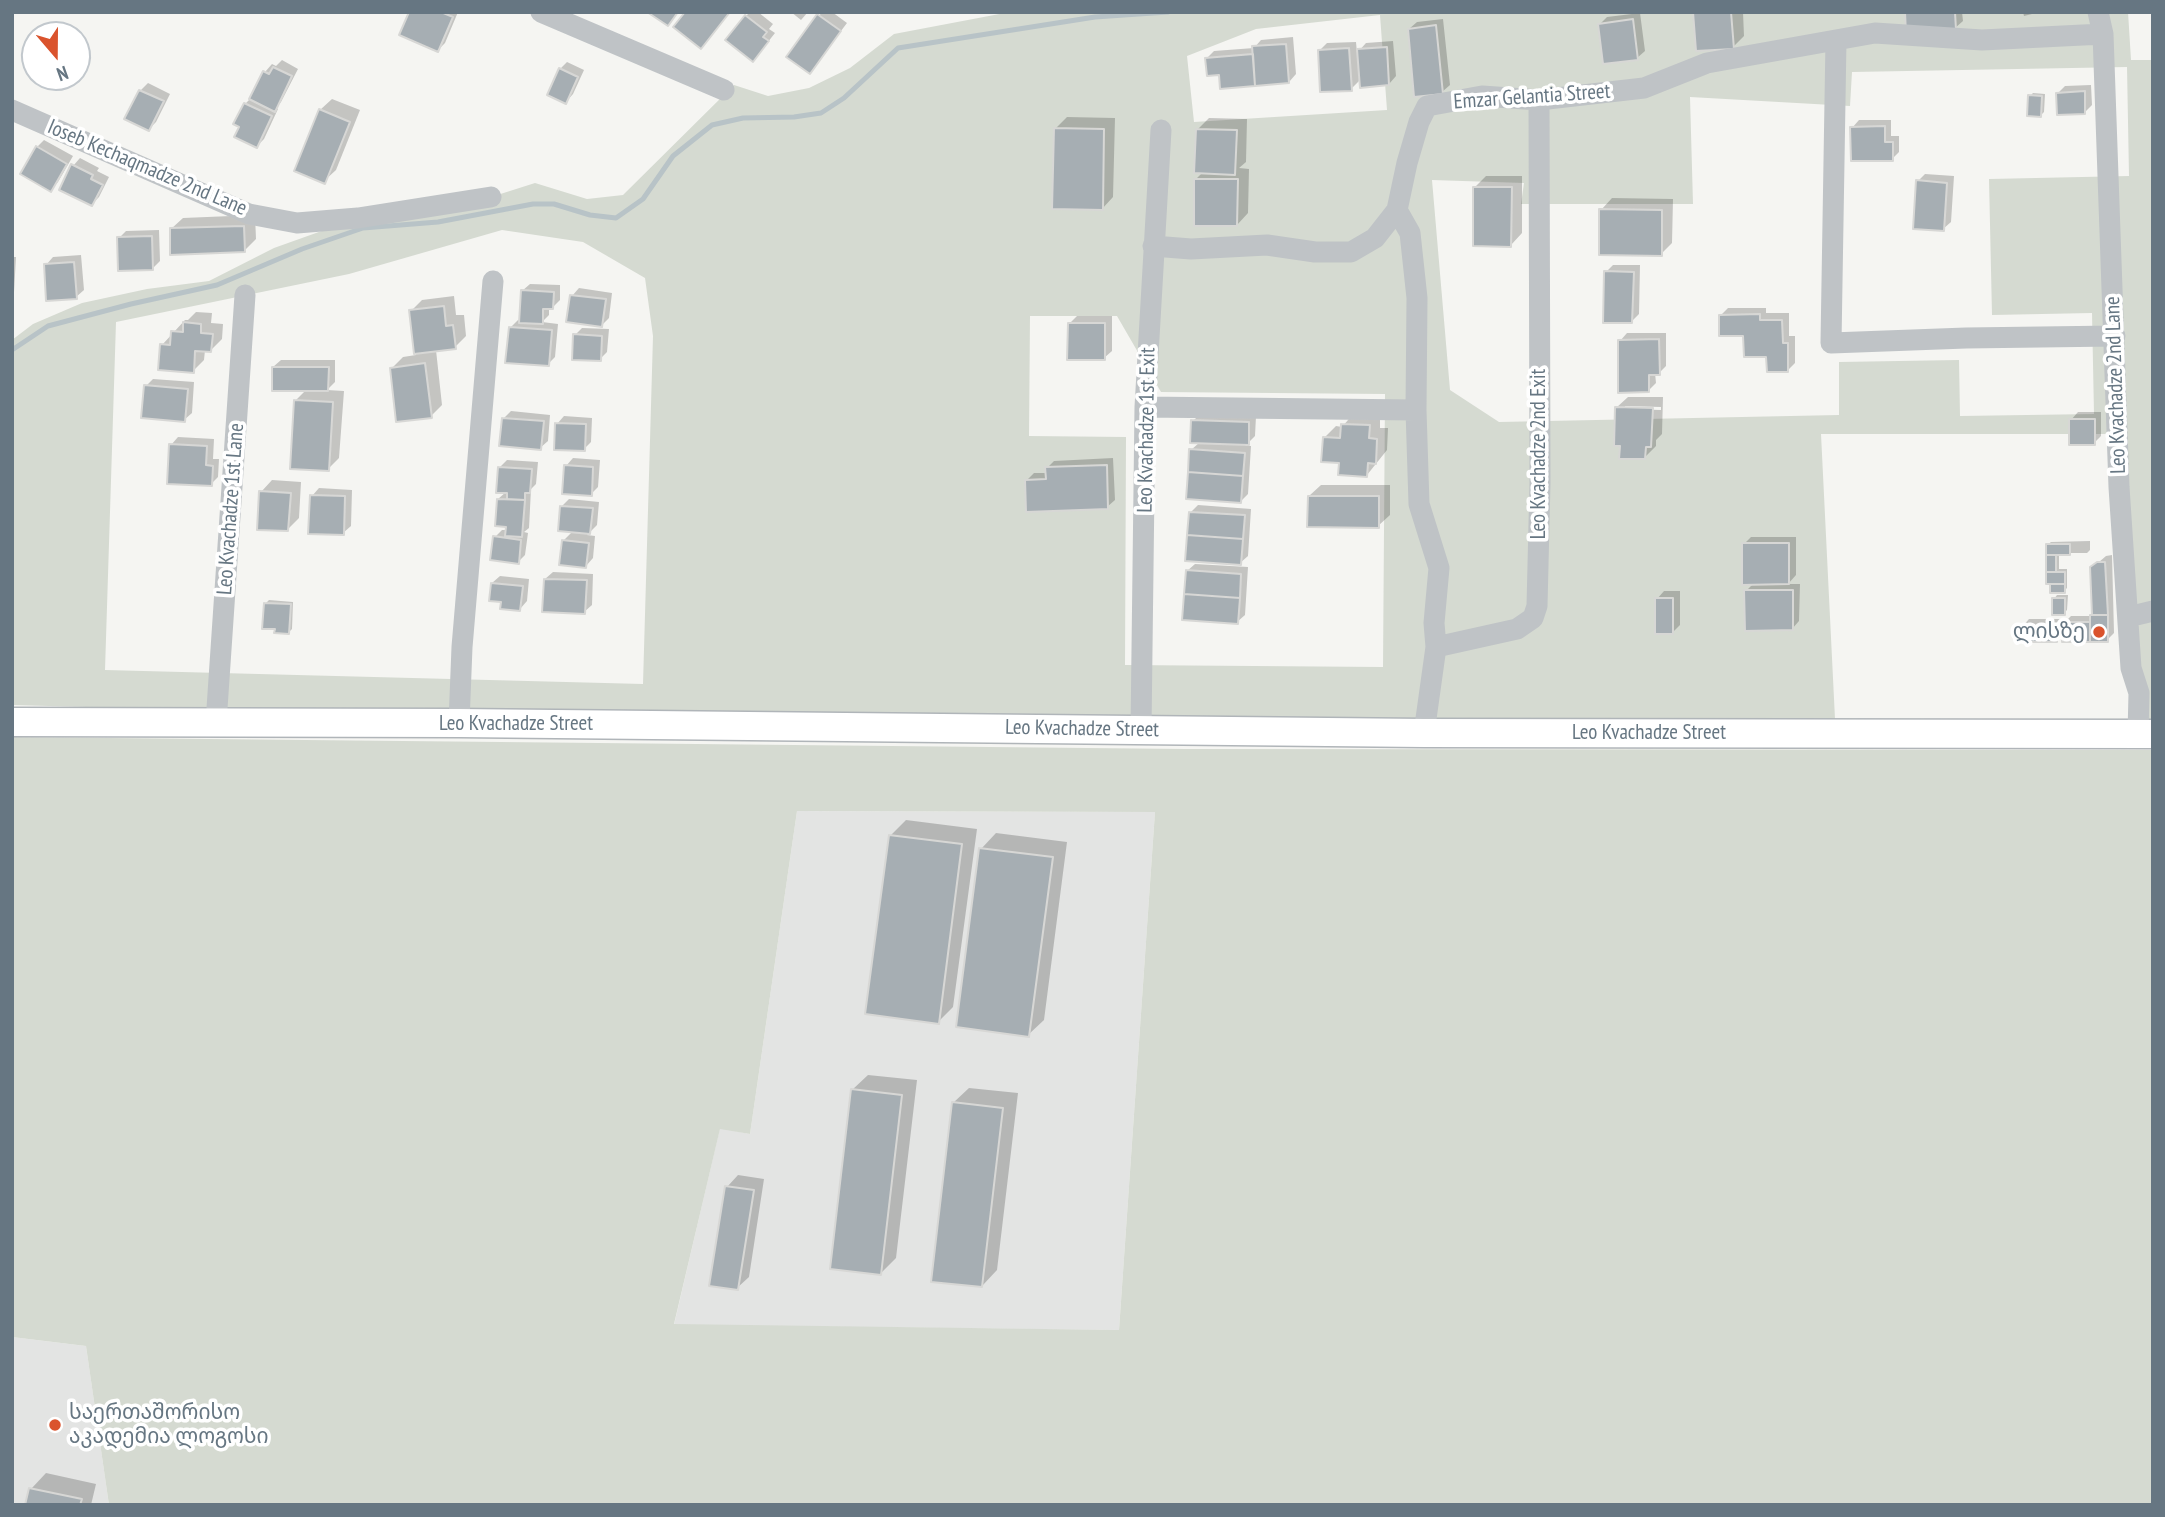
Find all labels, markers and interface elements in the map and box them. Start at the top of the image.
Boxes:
north arrow [21,21,91,91]
text: N [54,61,71,87]
street label: Emzar Gelantia Street [1453,79,1611,115]
street label: Ioseb Kechaqmadze 2nd Lane [44,115,250,221]
street label: Leo Kvachadze 2nd Lane [2100,296,2132,474]
street label: Leo Kvachadze 1st Exit [1133,347,1161,513]
street label: Leo Kvachadze 2nd Exit [1526,369,1552,539]
street label: Leo Kvachadze 1st Lane [212,422,250,596]
place label: ლისზე [2013,619,2085,645]
marker: ლისზე [2091,624,2107,640]
street label: Leo Kvachadze Street [439,711,593,737]
street label: Leo Kvachadze Street [1005,715,1159,743]
street label: Leo Kvachadze Street [1572,720,1726,746]
place label: საერთაშორისო აკადემია ლოგოსი [69,1400,269,1450]
marker: საერთაშორისო აკადემია ლოგოსი [47,1417,63,1433]

